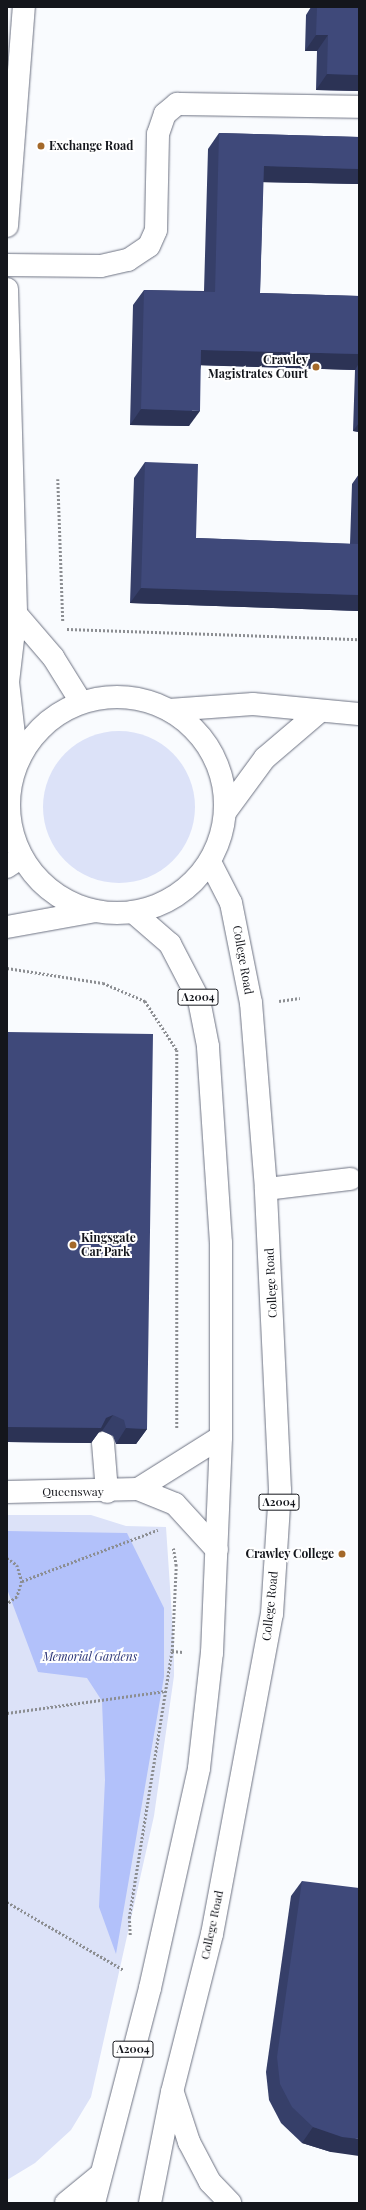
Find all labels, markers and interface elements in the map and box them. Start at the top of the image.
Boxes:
place label: Exchange Road [49,139,133,153]
marker: Exchange Road [36,141,46,151]
place label: Crawley Magistrates Court [208,353,308,381]
marker: Crawley Magistrates Court [311,362,321,372]
street label: College Road [230,924,256,996]
road number: A2004 [177,988,219,1006]
place label: Kingsgate Car Park [81,1231,136,1259]
marker: Kingsgate Car Park [68,1240,78,1250]
street label: College Road [262,1248,280,1318]
street label: Queensway [42,1485,104,1499]
road number: A2004 [258,1493,300,1511]
place label: Crawley College [245,1547,334,1561]
marker: Crawley College [337,1549,347,1559]
street label: College Road [259,1570,281,1642]
park label: Memorial Gardens [43,1650,137,1664]
street label: College Road [198,1889,226,1961]
road number: A2004 [112,2040,154,2058]

